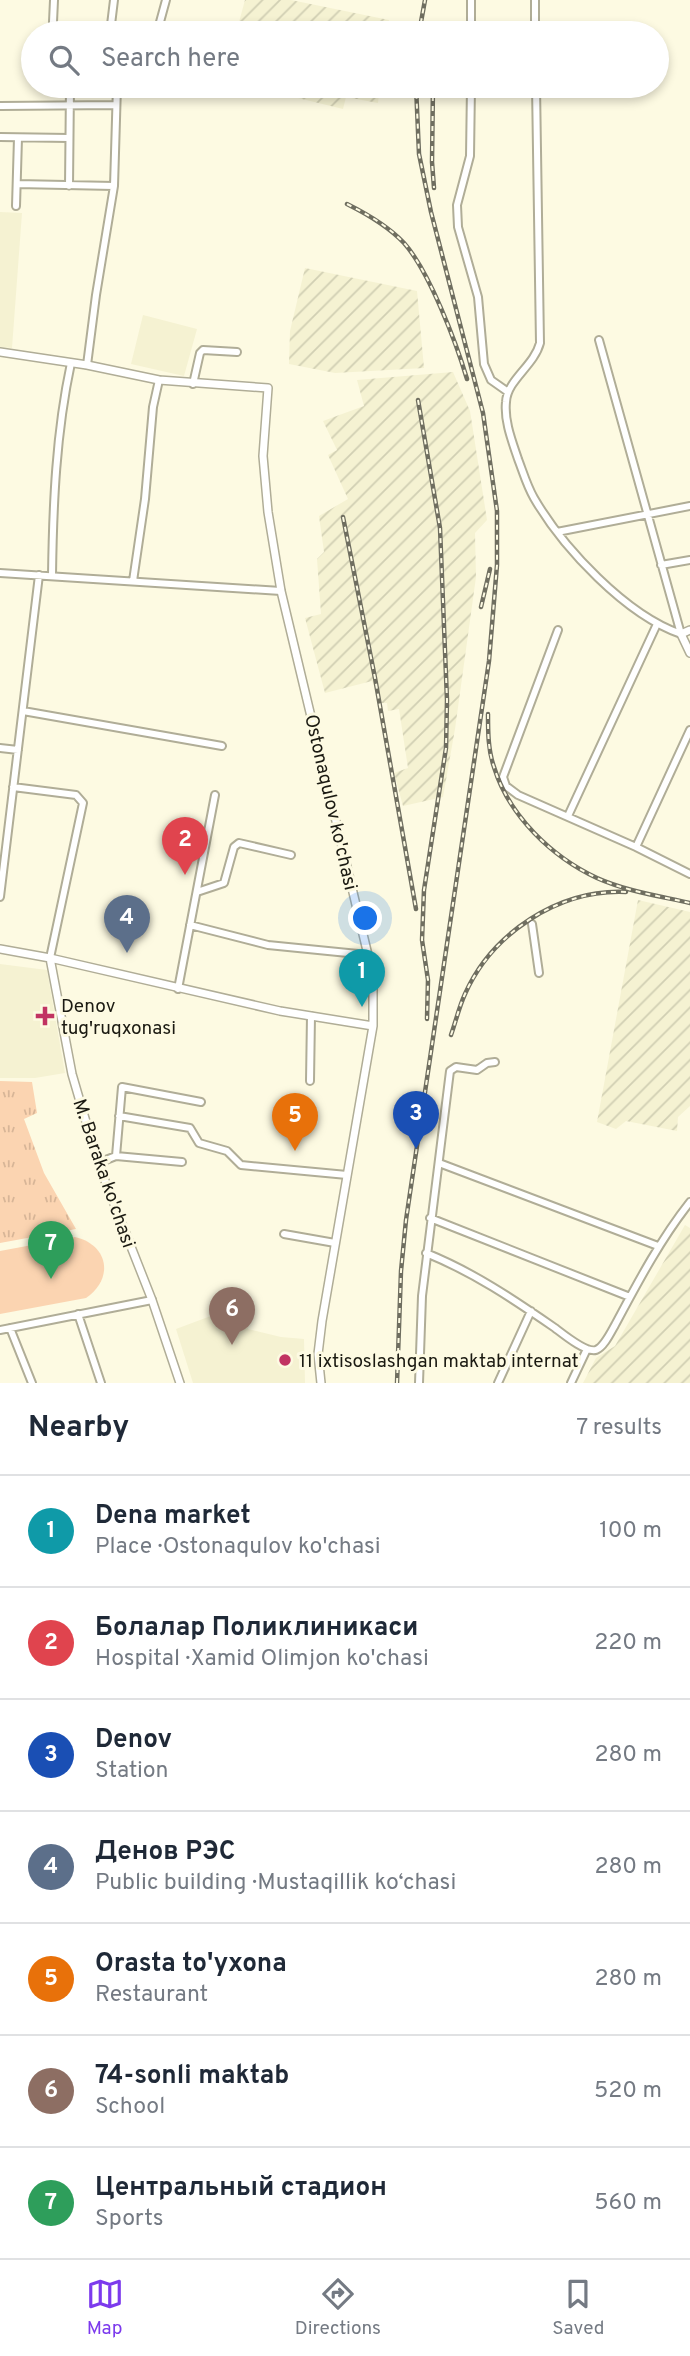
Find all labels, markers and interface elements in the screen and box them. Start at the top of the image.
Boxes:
search box [21,21,669,98]
icon: search [45,41,83,79]
text: Search here [101,43,240,76]
street label: Ostonaqulov ko'chasi [298,712,362,893]
pin: 2 [162,817,208,875]
pin: 4 [104,895,150,953]
your location [348,901,382,935]
pin: 1 [339,949,385,1007]
place label: Denov tug'ruqxonasi [61,995,176,1041]
marker: Denov tug'ruqxonasi [35,1006,55,1026]
pin: 3 [393,1091,439,1149]
pin: 5 [272,1093,318,1151]
street label: M. Baraka ko'chasi [66,1096,140,1251]
pin: 7 [28,1221,74,1279]
pin: 6 [209,1287,255,1345]
place label: 11 ixtisoslashgan maktab internat [299,1350,579,1374]
marker: 11 ixtisoslashgan maktab internat [277,1352,293,1368]
text: Nearby [28,1410,129,1447]
text: 7 results [576,1414,662,1443]
text: Dena market [95,1500,251,1533]
text: 1 [46,1517,56,1546]
text: 100 m [599,1517,662,1546]
text: Place · Ostonaqulov ko'chasi [95,1533,381,1562]
text: Болалар Поликлиникаси [95,1612,418,1645]
text: 2 [44,1629,58,1658]
text: 220 m [594,1629,662,1658]
text: Hospital · Xamid Olimjon ko'chasi [95,1645,429,1674]
text: Denov [95,1724,172,1757]
text: 3 [44,1741,58,1770]
text: 280 m [594,1741,662,1770]
text: Station [95,1757,169,1786]
text: Денов РЭС [95,1836,235,1869]
text: 4 [44,1853,58,1882]
text: 280 m [594,1853,662,1882]
text: Public building · Mustaqillik ko‘chasi [95,1869,456,1898]
text: Orasta to'yxona [95,1948,287,1981]
text: 5 [44,1965,58,1994]
text: 280 m [594,1965,662,1994]
text: Restaurant [95,1981,208,2010]
text: 74-sonli maktab [95,2060,289,2093]
text: 6 [44,2077,58,2106]
text: 520 m [594,2077,662,2106]
text: School [95,2093,165,2122]
text: Центральный стадион [95,2172,387,2205]
text: 7 [45,2189,57,2218]
text: 560 m [594,2189,662,2218]
text: Sports [95,2205,163,2234]
tab: Map [86,2275,124,2341]
tab: Directions [295,2275,381,2341]
tab: Saved [552,2275,604,2341]

